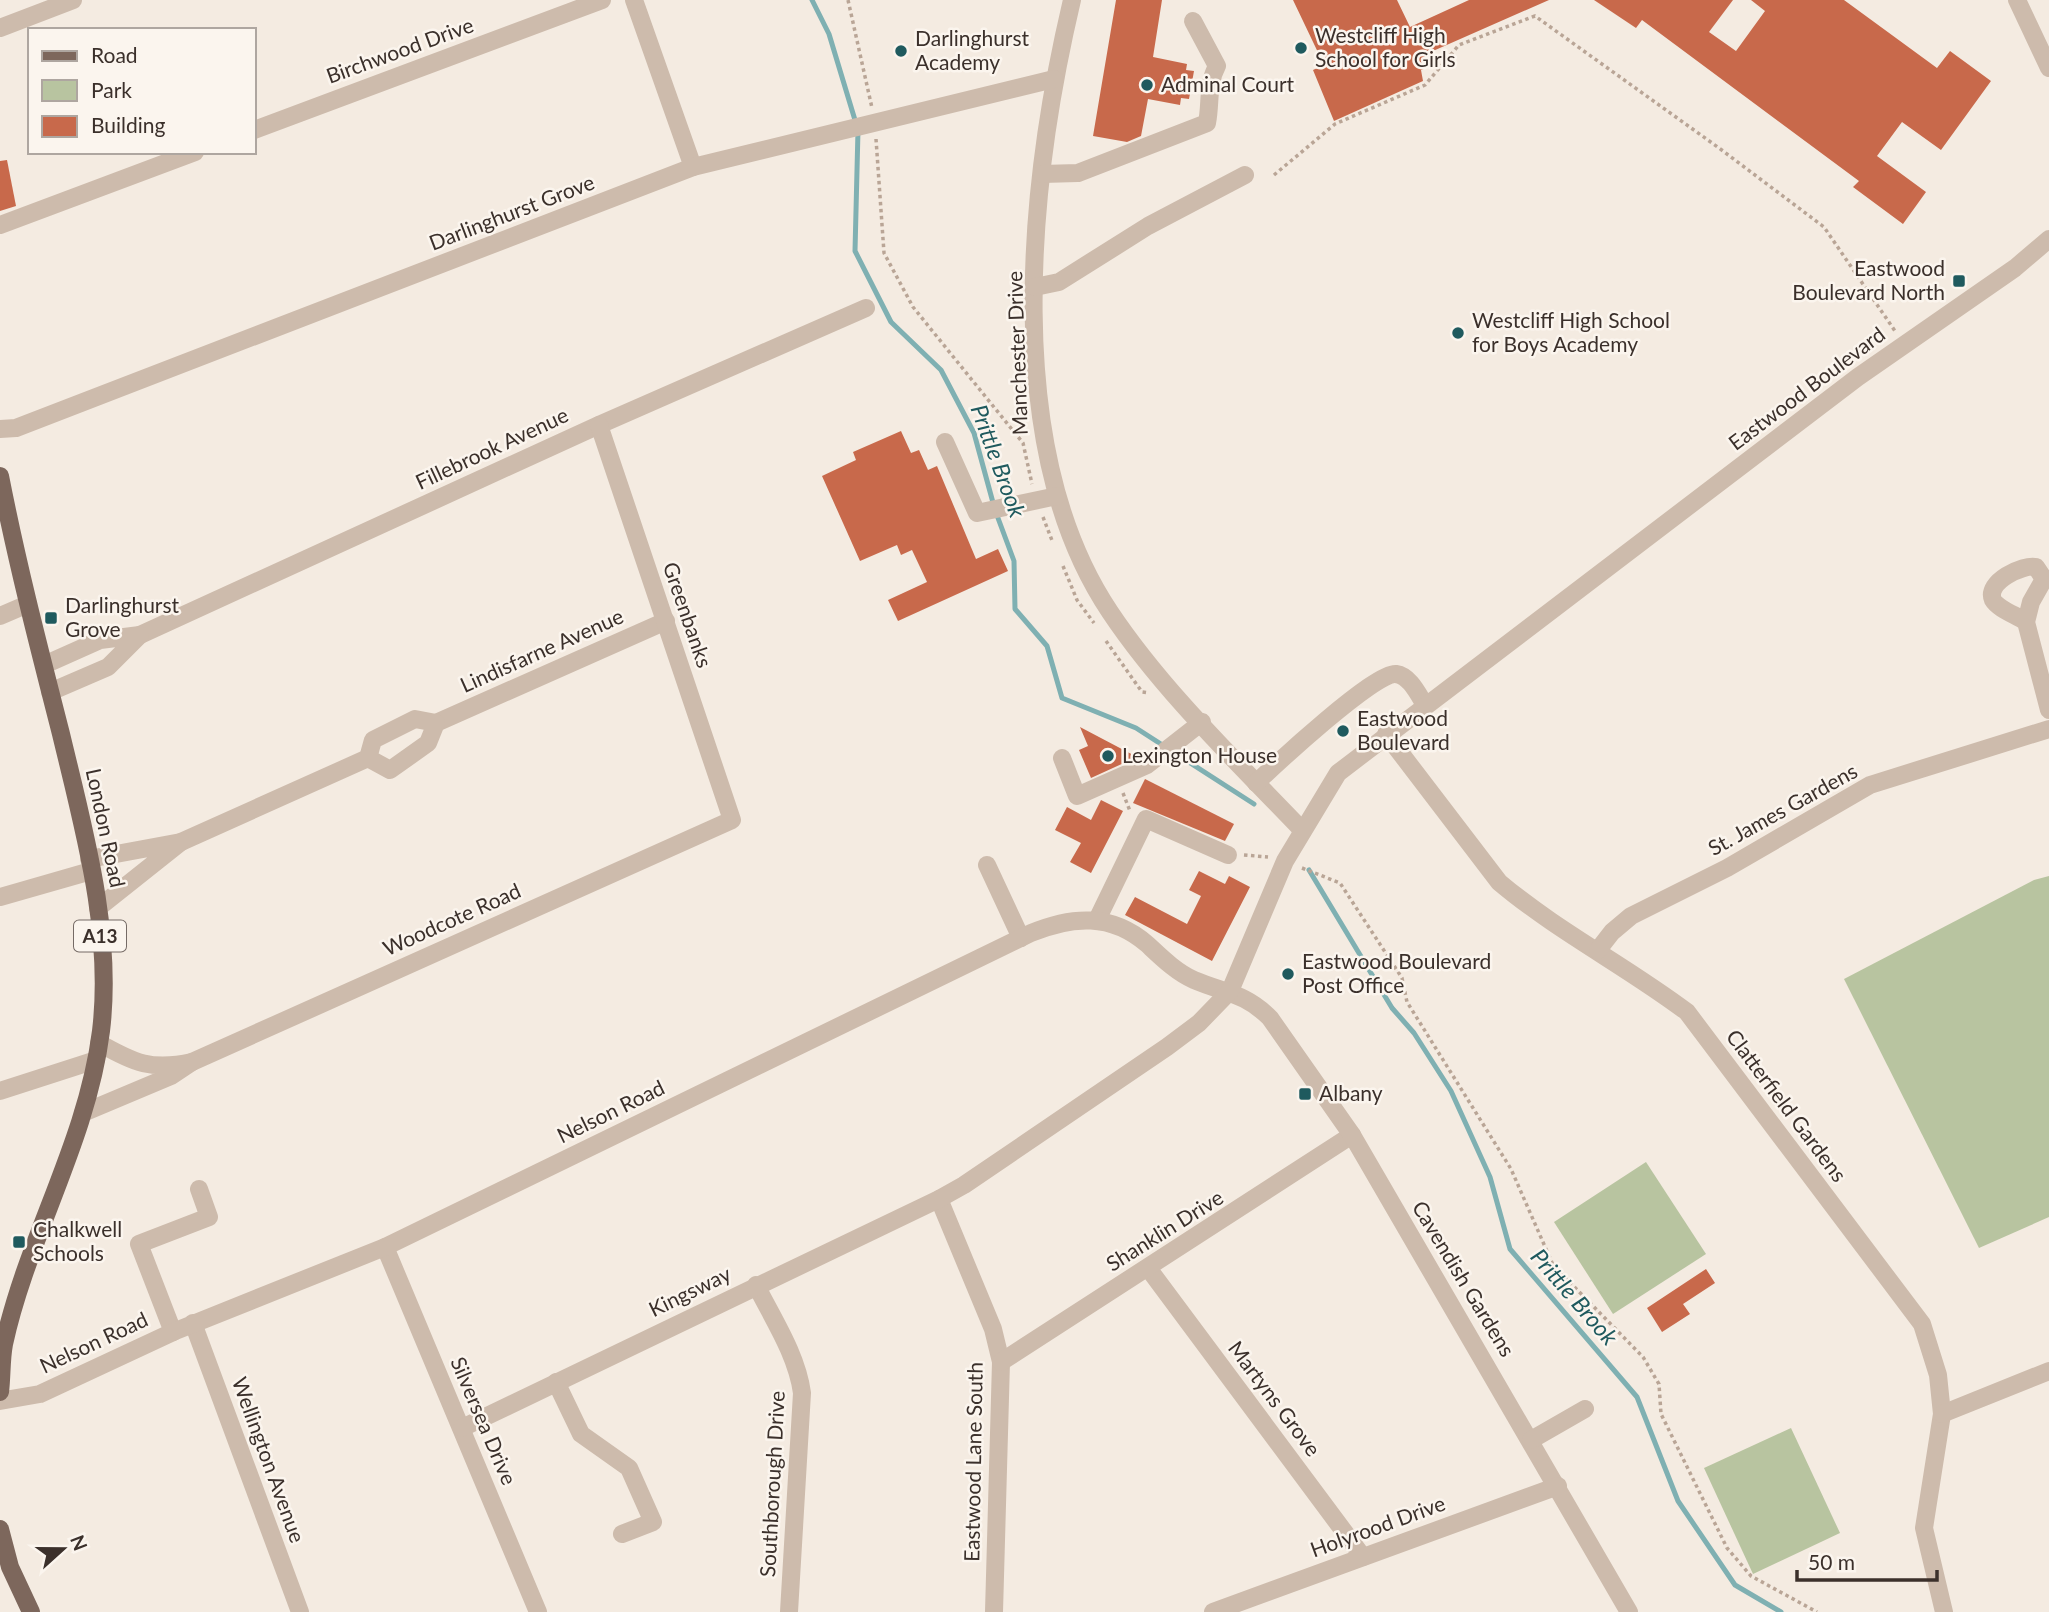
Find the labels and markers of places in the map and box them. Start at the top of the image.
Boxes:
place label: Westcliff High School for Girls [1315,22,1456,71]
place label: Darlinghurst Academy [915,25,1030,74]
marker: Westcliff High School for Girls [1293,40,1309,56]
marker: Darlinghurst Academy [893,43,909,59]
place label: Adminal Court [1161,71,1295,96]
marker: Adminal Court [1139,77,1155,93]
place label: Eastwood Boulevard North [1792,255,1945,304]
marker: Eastwood Boulevard North [1951,273,1967,289]
place label: Westcliff High School for Boys Academy [1472,307,1670,356]
marker: Westcliff High School for Boys Academy [1450,325,1466,341]
place label: Darlinghurst Grove [65,592,180,641]
marker: Darlinghurst Grove [43,610,59,626]
place label: Eastwood Boulevard [1357,705,1450,754]
marker: Eastwood Boulevard [1335,723,1351,739]
place label: Lexington House [1122,742,1277,767]
marker: Lexington House [1100,748,1116,764]
place label: Eastwood Boulevard Post Office [1302,948,1491,997]
marker: Eastwood Boulevard Post Office [1280,966,1296,982]
place label: Albany [1319,1080,1383,1105]
marker: Albany [1297,1086,1313,1102]
place label: Chalkwell Schools [33,1216,122,1265]
marker: Chalkwell Schools [11,1234,27,1250]

